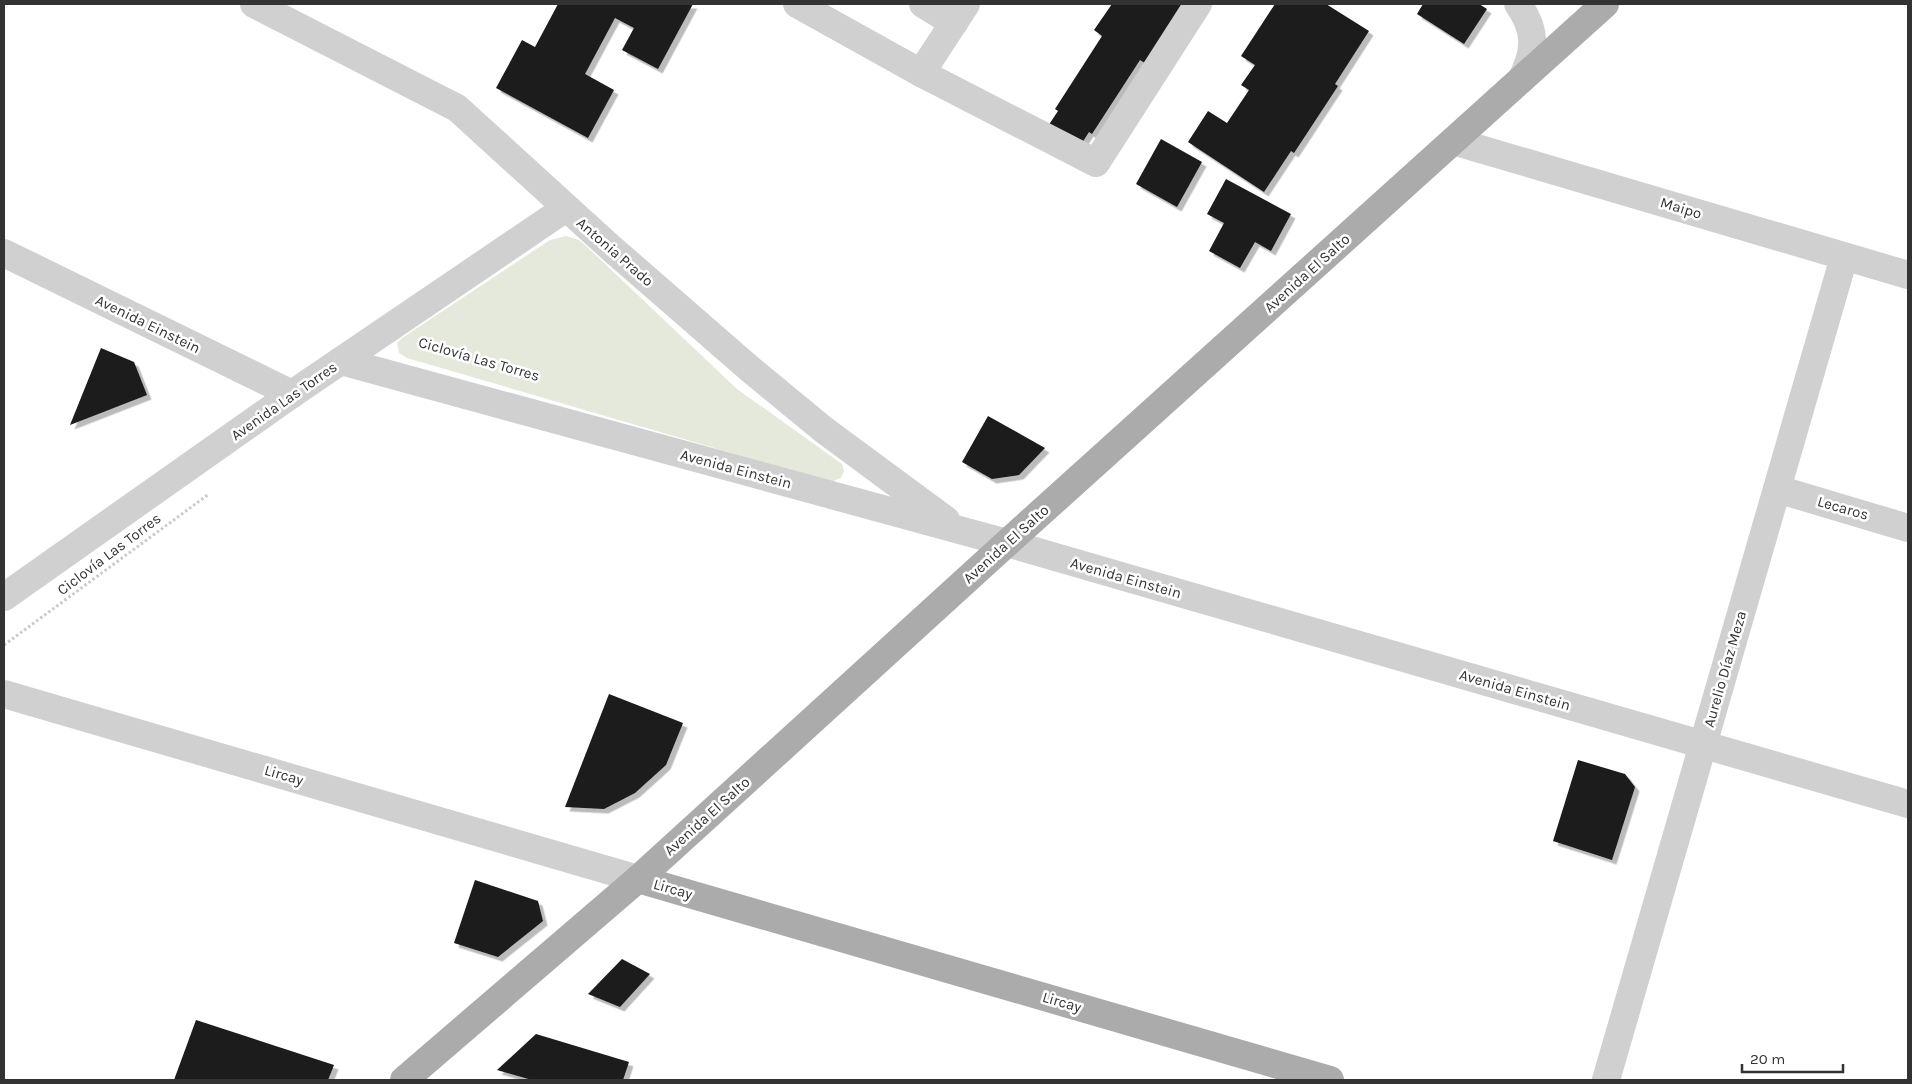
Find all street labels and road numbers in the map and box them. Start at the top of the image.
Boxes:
street label: Maipo [1658,193,1704,223]
street label: Antonia Prado [573,214,657,290]
street label: Avenida El Salto [1260,230,1354,316]
street label: Avenida Einstein [93,291,203,357]
street label: Ciclovía Las Torres [416,333,542,385]
street label: Avenida Las Torres [227,358,341,444]
street label: Avenida Einstein [678,445,794,493]
street label: Lecaros [1815,492,1871,524]
street label: Avenida El Salto [959,501,1053,587]
street label: Ciclovía Las Torres [54,509,164,599]
street label: Avenida Einstein [1069,554,1183,602]
street label: Aurelio Díaz Meza [1700,609,1750,729]
street label: Avenida Einstein [1458,666,1572,714]
street label: Lircay [262,761,306,789]
street label: Avenida El Salto [660,773,754,859]
street label: Lircay [651,875,695,903]
street label: Lircay [1040,988,1084,1016]

